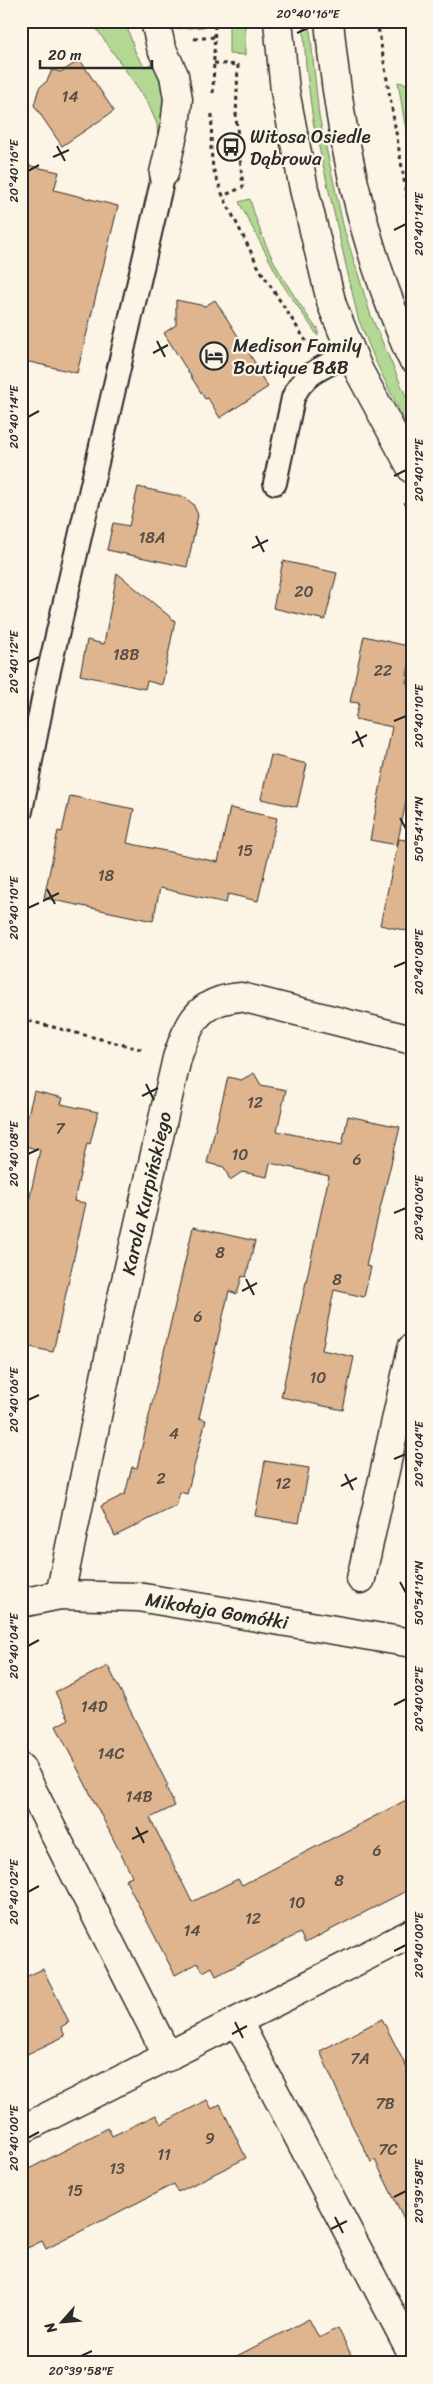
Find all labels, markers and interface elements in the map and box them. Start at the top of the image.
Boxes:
text: 20°40'16"E [277,3,341,25]
scale bar [40,38,152,70]
text: 20 m [48,42,82,68]
house number: 14 [62,82,78,111]
place label: Witosa Osiedle Dąbrowa [250,120,371,175]
bus stop icon: Witosa Osiedle Dąbrowa [216,132,246,162]
text: 20°40'16"E [3,138,25,202]
text: 20°40'14"E [408,191,430,256]
place label: Medison Family Boutique B&B [233,329,362,384]
hotel icon: Medison Family Boutique B&B [199,341,229,371]
text: 20°40'14"E [3,384,25,449]
text: 20°40'12"E [408,437,430,501]
house number: 18A [138,523,166,552]
house number: 20 [294,577,314,606]
text: 20°40'12"E [3,629,25,693]
house number: 18B [113,640,139,669]
house number: 22 [374,656,392,685]
text: 20°40'10"E [408,683,430,748]
text: 50°54'14"N [408,796,430,862]
house number: 15 [237,836,254,865]
house number: 18 [98,861,115,890]
text: 20°40'10"E [3,875,25,940]
text: 20°40'08"E [408,928,430,995]
house number: 12 [247,1088,263,1117]
street label: Karola Kurpińskiego [112,1108,181,1278]
house number: 7 [55,1114,65,1143]
text: 20°40'08"E [3,1120,25,1187]
house number: 10 [232,1140,248,1169]
house number: 6 [352,1145,362,1174]
text: 20°40'06"E [408,1174,430,1241]
house number: 8 [215,1238,225,1267]
house number: 8 [332,1265,342,1294]
house number: 6 [193,1302,203,1331]
house number: 10 [310,1363,326,1392]
text: 20°40'06"E [3,1366,25,1433]
house number: 4 [169,1419,179,1448]
text: 20°40'04"E [408,1420,430,1487]
house number: 2 [156,1464,166,1493]
house number: 12 [275,1469,291,1498]
text: 50°54'16"N [408,1560,430,1625]
street label: Mikołaja Gomółki [143,1583,292,1639]
text: 20°40'04"E [3,1612,25,1679]
text: 20°40'02"E [408,1665,430,1732]
house number: 14D [81,1692,108,1721]
house number: 14C [98,1739,124,1768]
house number: 14B [126,1782,152,1811]
house number: 6 [372,1836,382,1865]
text: 20°40'02"E [3,1858,25,1925]
house number: 8 [334,1866,344,1895]
house number: 10 [289,1888,305,1917]
house number: 12 [245,1904,261,1933]
text: 20°40'00"E [408,1911,430,1978]
house number: 14 [184,1916,200,1945]
house number: 7A [350,2044,370,2073]
house number: 7B [375,2089,395,2118]
text: 20°40'00"E [3,2104,25,2171]
house number: 9 [205,2124,215,2153]
house number: 7C [378,2135,398,2164]
house number: 11 [157,2140,171,2169]
house number: 13 [109,2154,125,2183]
text: 20°39'58"E [408,2158,430,2223]
house number: 15 [67,2176,84,2205]
north arrow [38,2296,88,2346]
text: N [37,2317,65,2339]
text: 20°39'58"E [49,2360,114,2382]

